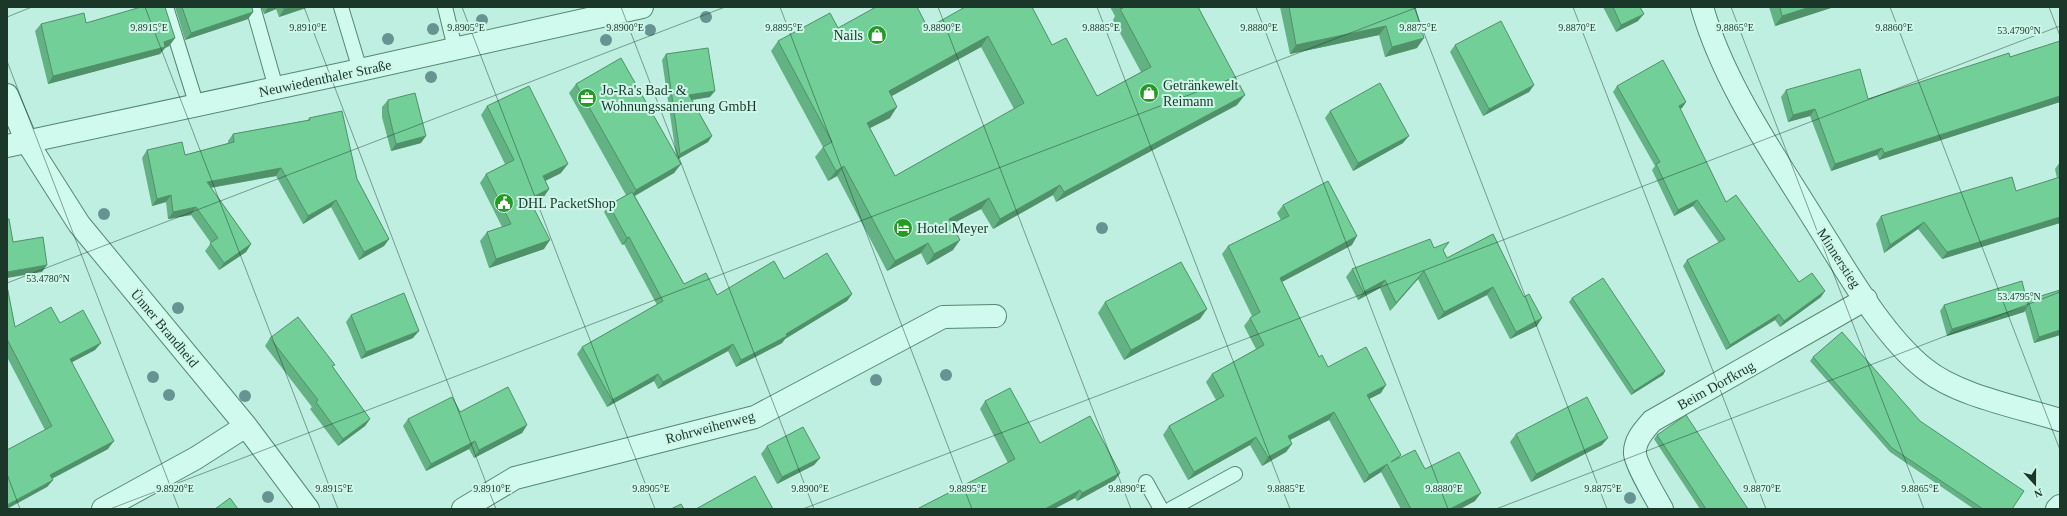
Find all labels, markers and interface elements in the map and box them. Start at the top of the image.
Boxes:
text: 9.8915°E [130,22,168,33]
text: 9.8910°E [289,22,327,33]
text: 9.8905°E [447,22,485,33]
text: 9.8900°E [606,22,644,33]
text: 9.8895°E [765,22,803,33]
text: 9.8890°E [923,22,961,33]
text: 9.8885°E [1082,22,1120,33]
text: 9.8880°E [1240,22,1278,33]
text: 9.8875°E [1399,22,1437,33]
text: 9.8870°E [1558,22,1596,33]
text: 9.8865°E [1716,22,1754,33]
text: 9.8860°E [1875,22,1913,33]
shop icon: Nails [866,24,888,46]
text: 53.4790°N [1997,25,2041,36]
place label: Nails [833,28,863,43]
street label: Neuwiedenthaler Straße [258,57,393,100]
place label: Getränkewelt Reimann [1163,78,1239,109]
shop icon: Getränkewelt Reimann [1138,82,1160,104]
place label: Jo-Ra's Bad- & Wohnungssanierung GmbH [601,83,757,114]
office icon: Jo-Ra's Bad- & Wohnungssanierung GmbH [576,87,598,109]
public building icon: DHL PacketShop [493,192,515,214]
place label: DHL PacketShop [518,196,616,211]
hotel icon: Hotel Meyer [892,217,914,239]
place label: Hotel Meyer [917,221,988,236]
street label: Minnerstieg [1814,226,1863,291]
text: 53.4780°N [26,273,70,284]
street label: Ünner Brandheid [128,286,202,370]
text: 53.4795°N [1997,291,2041,302]
street label: Beim Dorfkrug [1675,358,1757,413]
street label: Rohrweihenweg [664,408,756,447]
north arrow [2015,464,2055,504]
text: 9.8920°E [156,483,194,494]
text: 9.8915°E [315,483,353,494]
text: 9.8910°E [473,483,511,494]
text: 9.8905°E [632,483,670,494]
text: 9.8900°E [791,483,829,494]
text: 9.8895°E [949,483,987,494]
text: 9.8890°E [1108,483,1146,494]
text: 9.8885°E [1267,483,1305,494]
text: 9.8880°E [1425,483,1463,494]
text: 9.8875°E [1584,483,1622,494]
text: 9.8870°E [1743,483,1781,494]
text: 9.8865°E [1901,483,1939,494]
text: N [2033,486,2044,500]

